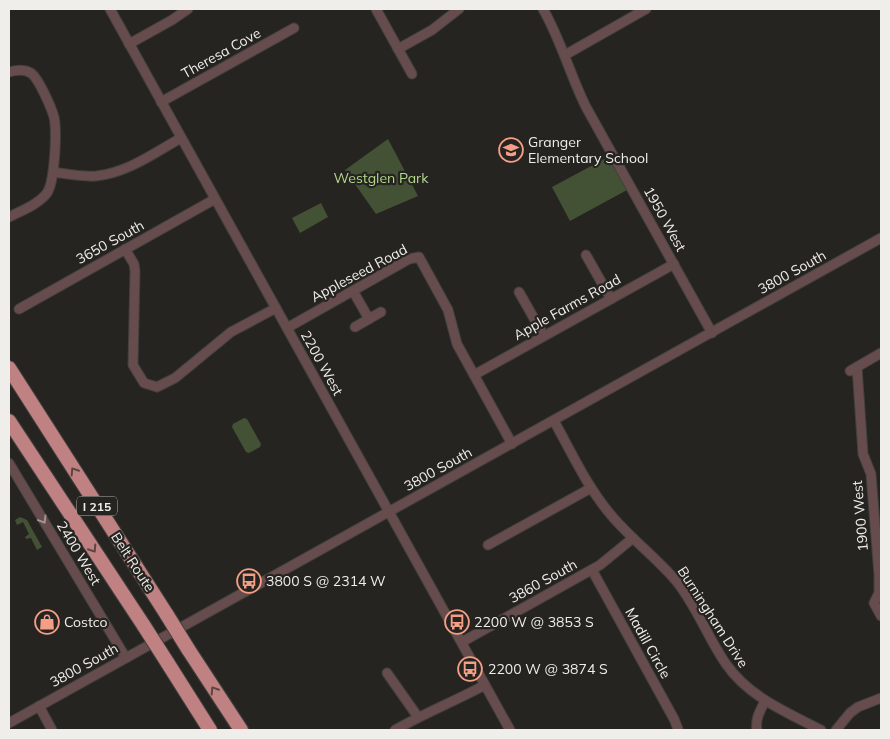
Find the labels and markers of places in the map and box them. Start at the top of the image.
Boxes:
place label: Granger Elementary School [528,133,648,167]
school or university icon: Granger Elementary School [498,137,524,163]
bus stop icon: 3800 S @ 2314 W [236,568,262,594]
place label: 3800 S @ 2314 W [266,572,386,590]
shop icon: Costco [34,609,60,635]
bus stop icon: 2200 W @ 3853 S [444,609,470,635]
place label: Costco [64,613,108,631]
place label: 2200 W @ 3853 S [474,613,594,631]
bus stop icon: 2200 W @ 3874 S [457,656,483,682]
place label: 2200 W @ 3874 S [488,660,608,678]

